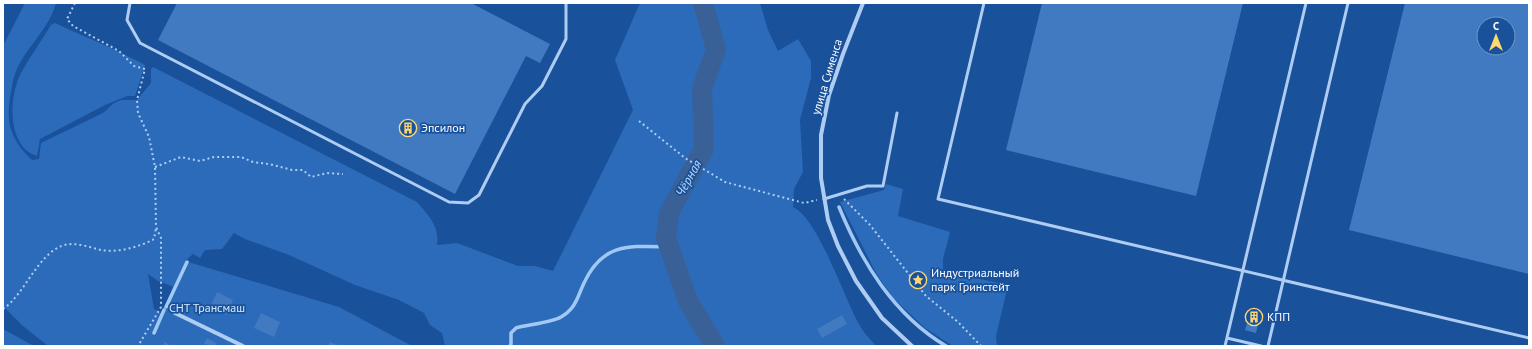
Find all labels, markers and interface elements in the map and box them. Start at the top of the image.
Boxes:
north arrow [1476,16,1516,56]
text: С [1493,19,1499,33]
street label: улица Сименса [808,37,845,117]
building icon: Эпсилон [398,118,418,138]
place label: Эпсилон [421,120,465,135]
water label: Чёрная [671,157,705,200]
place label: Индустриальный парк Гринстейт [931,265,1019,294]
place icon: Индустриальный парк Гринстейт [908,270,928,290]
park label: СНТ Трансмаш [169,300,245,315]
building icon: КПП [1244,307,1264,327]
place label: КПП [1267,309,1290,324]

